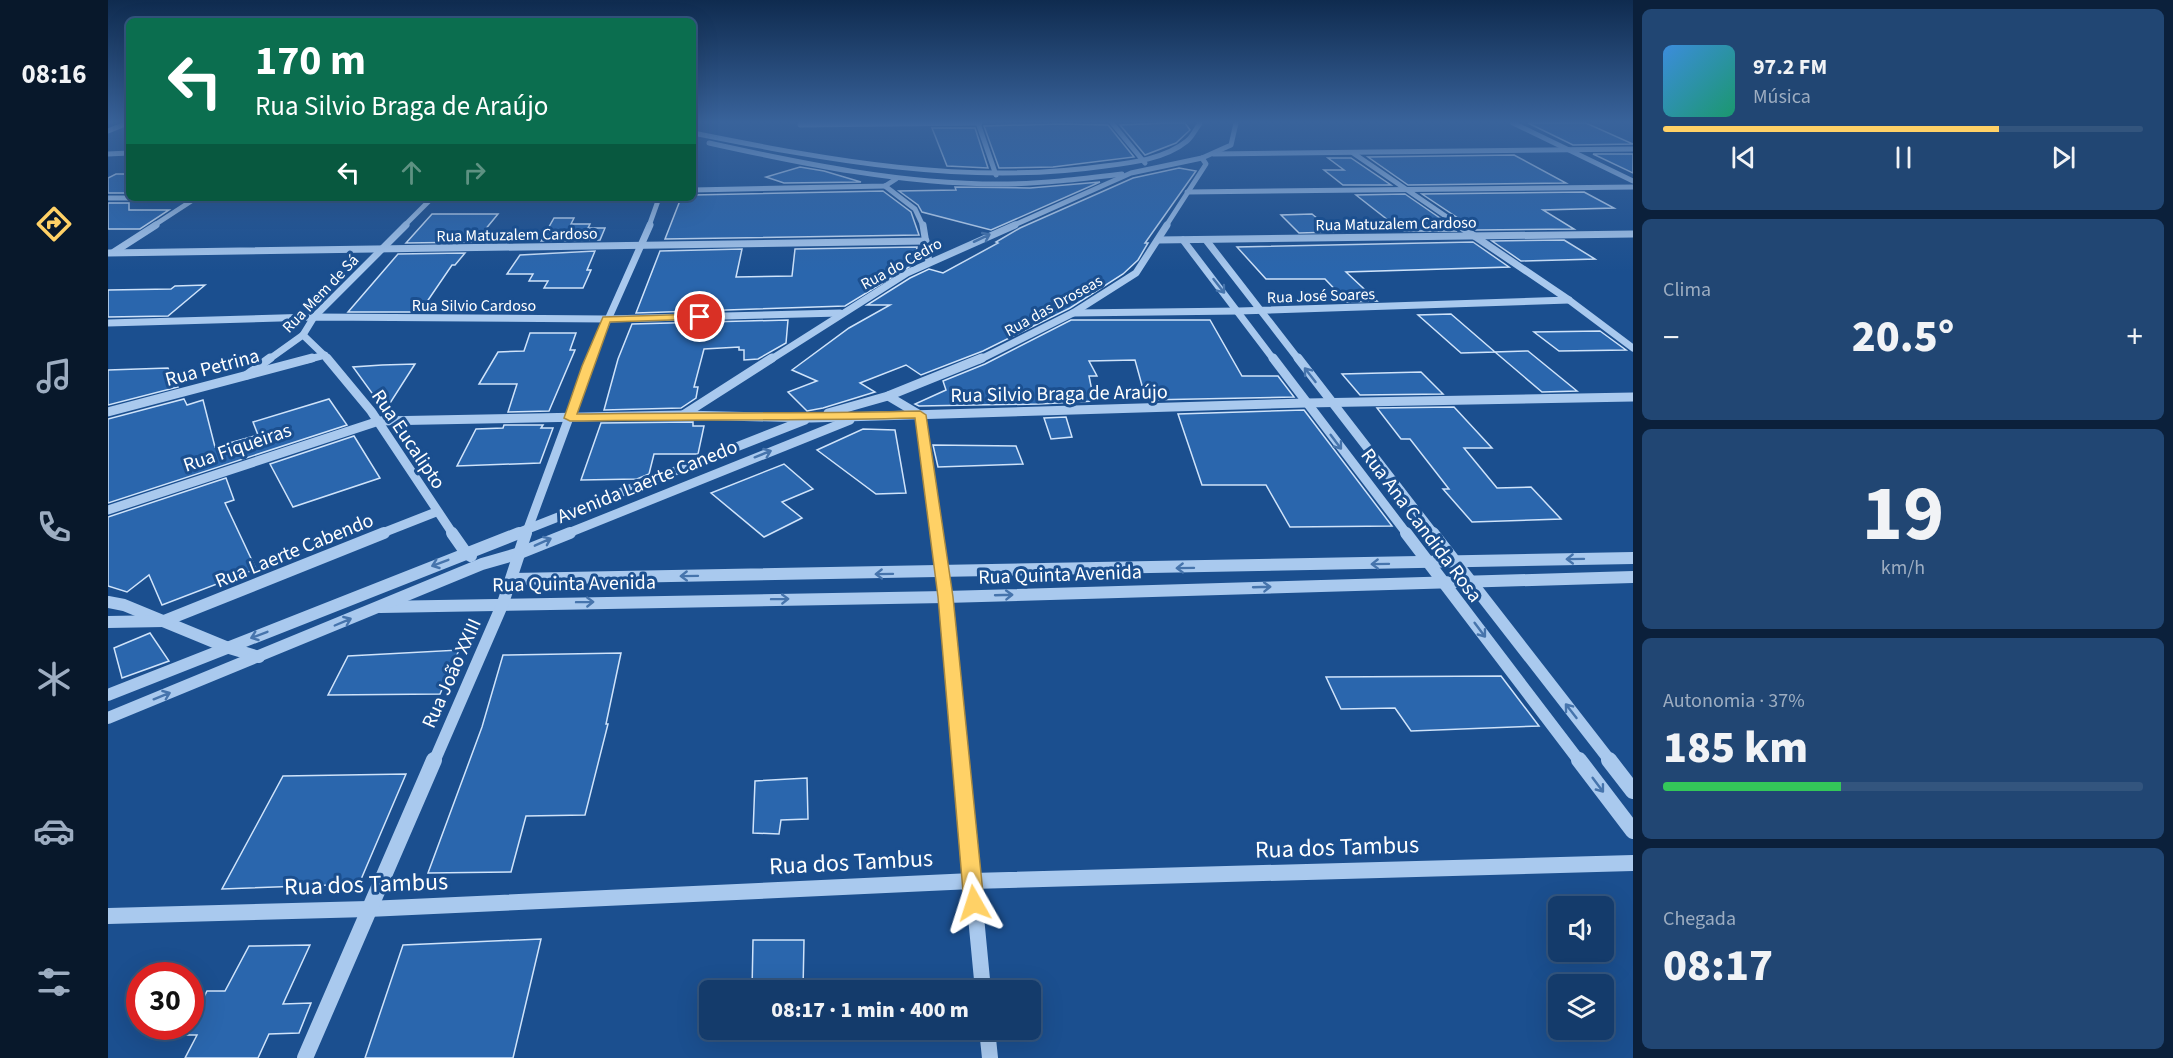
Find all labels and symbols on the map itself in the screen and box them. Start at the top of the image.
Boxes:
street label: Rua Matuzalem Cardoso [1315,212,1477,236]
street label: Rua Matuzalem Cardoso [436,223,598,247]
one-way arrow [973,231,991,243]
street label: Rua do Cedro [857,232,946,295]
street label: Rua Mem de Sá [277,249,364,338]
street label: Rua das Droseas [1000,270,1107,342]
one-way arrow [1213,278,1226,294]
street label: Rua José Soares [1267,283,1376,309]
pin [674,291,725,342]
street label: Rua Silvio Cardoso [412,295,536,317]
street label: Rua Petrina [162,342,263,394]
one-way arrow [1304,367,1317,383]
street label: Rua Silvio Braga de Araújo [950,378,1168,410]
street label: Rua Eucalipto [364,384,452,495]
street label: Rua Fiqueiras [179,416,295,480]
street label: Avenida Laerte Canedo [553,433,742,531]
one-way arrow [1329,434,1342,450]
street label: Rua Ana Candida Rosa [1354,443,1488,608]
one-way arrow [753,448,772,459]
street label: Rua Laerte Cabendo [211,506,378,596]
one-way arrow [534,536,552,548]
one-way arrow [1565,553,1585,565]
one-way arrow [432,558,450,569]
street label: Rua Quinta Avenida [978,558,1142,592]
one-way arrow [1370,558,1390,569]
one-way arrow [1175,562,1195,573]
one-way arrow [874,568,894,579]
street label: Rua Quinta Avenida [492,569,656,599]
one-way arrow [679,571,699,582]
one-way arrow [1251,581,1271,593]
one-way arrow [993,589,1013,601]
one-way arrow [770,593,790,605]
one-way arrow [575,596,595,608]
street label: Rua João XXIII [415,614,489,733]
one-way arrow [333,616,351,627]
one-way arrow [1474,622,1486,638]
one-way arrow [250,630,269,641]
one-way arrow [153,690,171,701]
one-way arrow [1565,704,1578,720]
one-way arrow [1592,777,1604,793]
street label: Rua dos Tambus [1254,827,1420,868]
street label: Rua dos Tambus [768,841,934,884]
street label: Rua dos Tambus [283,864,449,905]
position arrow [942,871,1006,935]
speed limit sign: 30 [126,962,204,1040]

